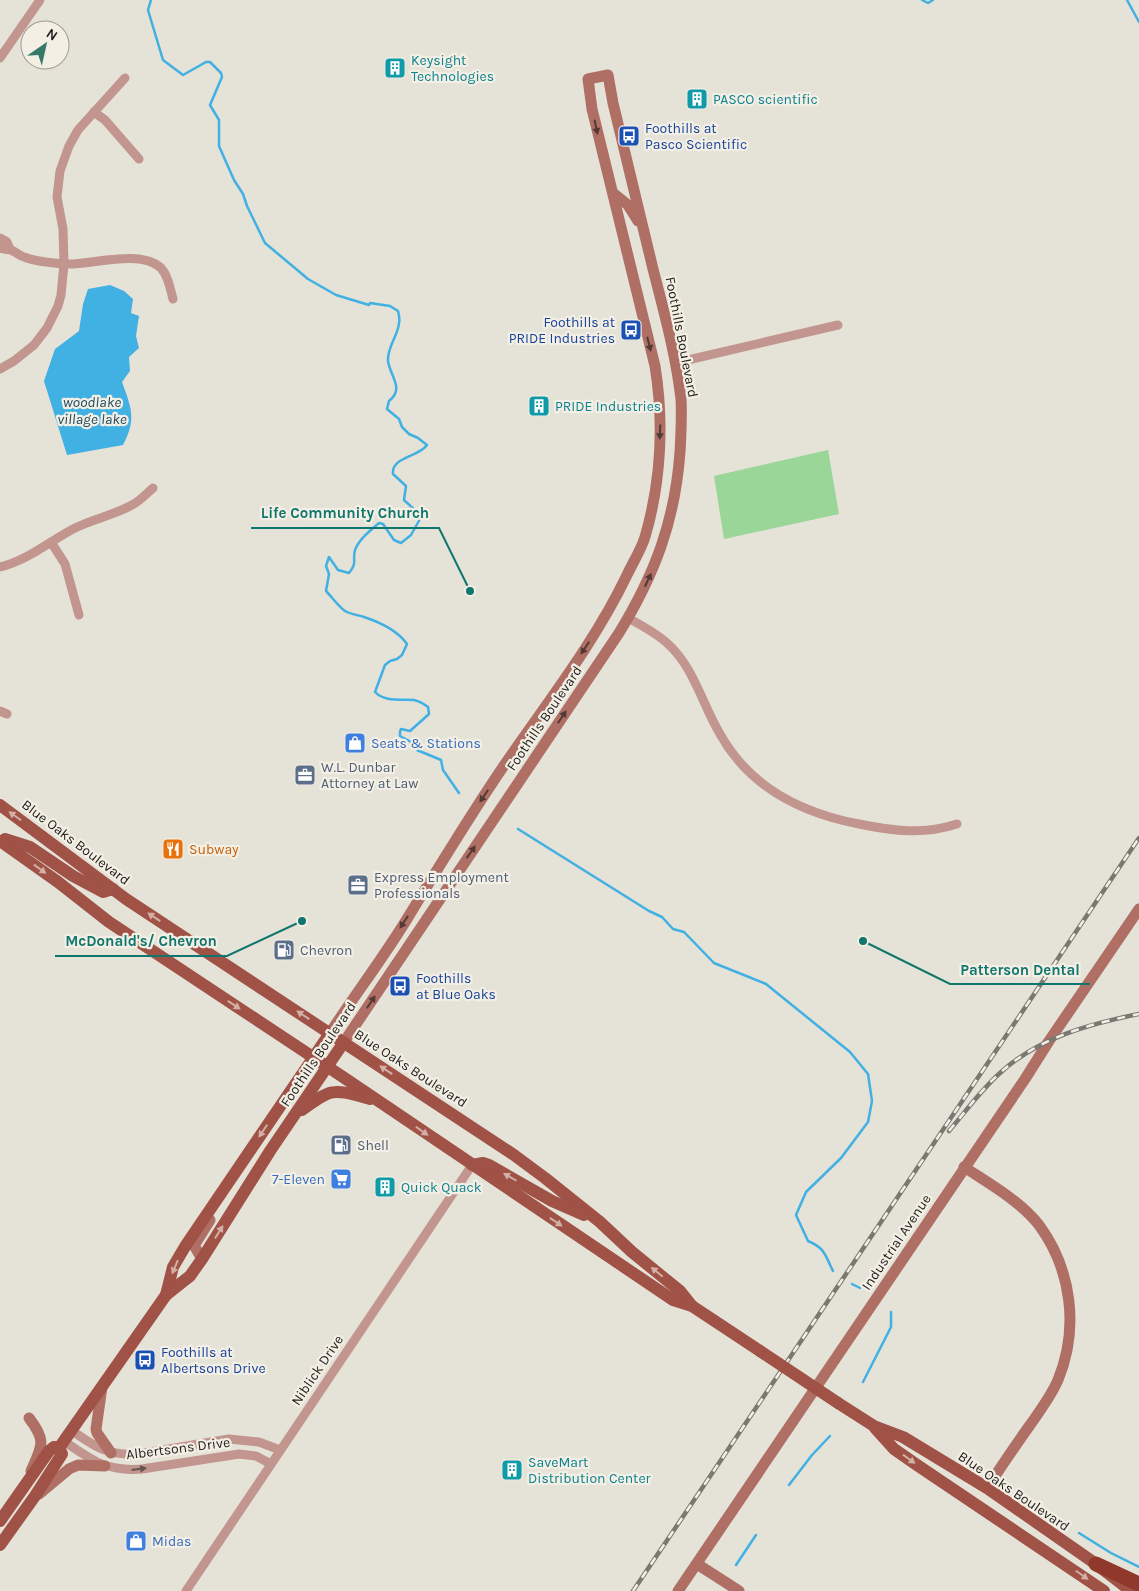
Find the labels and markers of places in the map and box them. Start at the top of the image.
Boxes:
place label: Keysight Technologies [411,52,494,85]
building icon: Keysight Technologies [383,56,407,80]
building icon: PASCO scientific [685,87,709,111]
place label: PASCO scientific [713,91,818,108]
place label: Foothills at Pasco Scientific [645,120,747,153]
bus stop icon: Foothills at Pasco Scientific [617,124,641,148]
place label: Foothills at PRIDE Industries [509,314,615,347]
bus stop icon: Foothills at PRIDE Industries [619,318,643,342]
building icon: PRIDE Industries [527,394,551,418]
place label: PRIDE Industries [555,398,661,415]
callout: Life Community Church [251,498,439,528]
shop icon: Seats & Stations [343,731,367,755]
place label: Seats & Stations [371,735,481,752]
place label: W.L. Dunbar Attorney at Law [321,759,418,792]
office icon: W.L. Dunbar Attorney at Law [293,763,317,787]
restaurant icon: Subway [161,837,185,861]
place label: Subway [189,841,239,858]
place label: Express Employment Professionals [374,869,509,902]
office icon: Express Employment Professionals [346,873,370,897]
callout: McDonald's/ Chevron [55,926,227,956]
fuel station icon: Chevron [272,938,296,962]
place label: Chevron [300,942,352,959]
callout: Patterson Dental [950,954,1090,984]
place label: Foothills at Blue Oaks [416,970,496,1003]
bus stop icon: Foothills at Blue Oaks [388,974,412,998]
fuel station icon: Shell [329,1133,353,1157]
place label: Shell [357,1137,389,1154]
supermarket icon: 7-Eleven [329,1167,353,1191]
place label: 7-Eleven [272,1171,325,1188]
building icon: Quick Quack [373,1175,397,1199]
place label: Quick Quack [401,1179,482,1196]
place label: Foothills at Albertsons Drive [161,1344,266,1377]
bus stop icon: Foothills at Albertsons Drive [133,1348,157,1372]
place label: SaveMart Distribution Center [528,1454,652,1487]
building icon: SaveMart Distribution Center [500,1458,524,1482]
shop icon: Midas [124,1529,148,1553]
place label: Midas [152,1533,191,1550]

